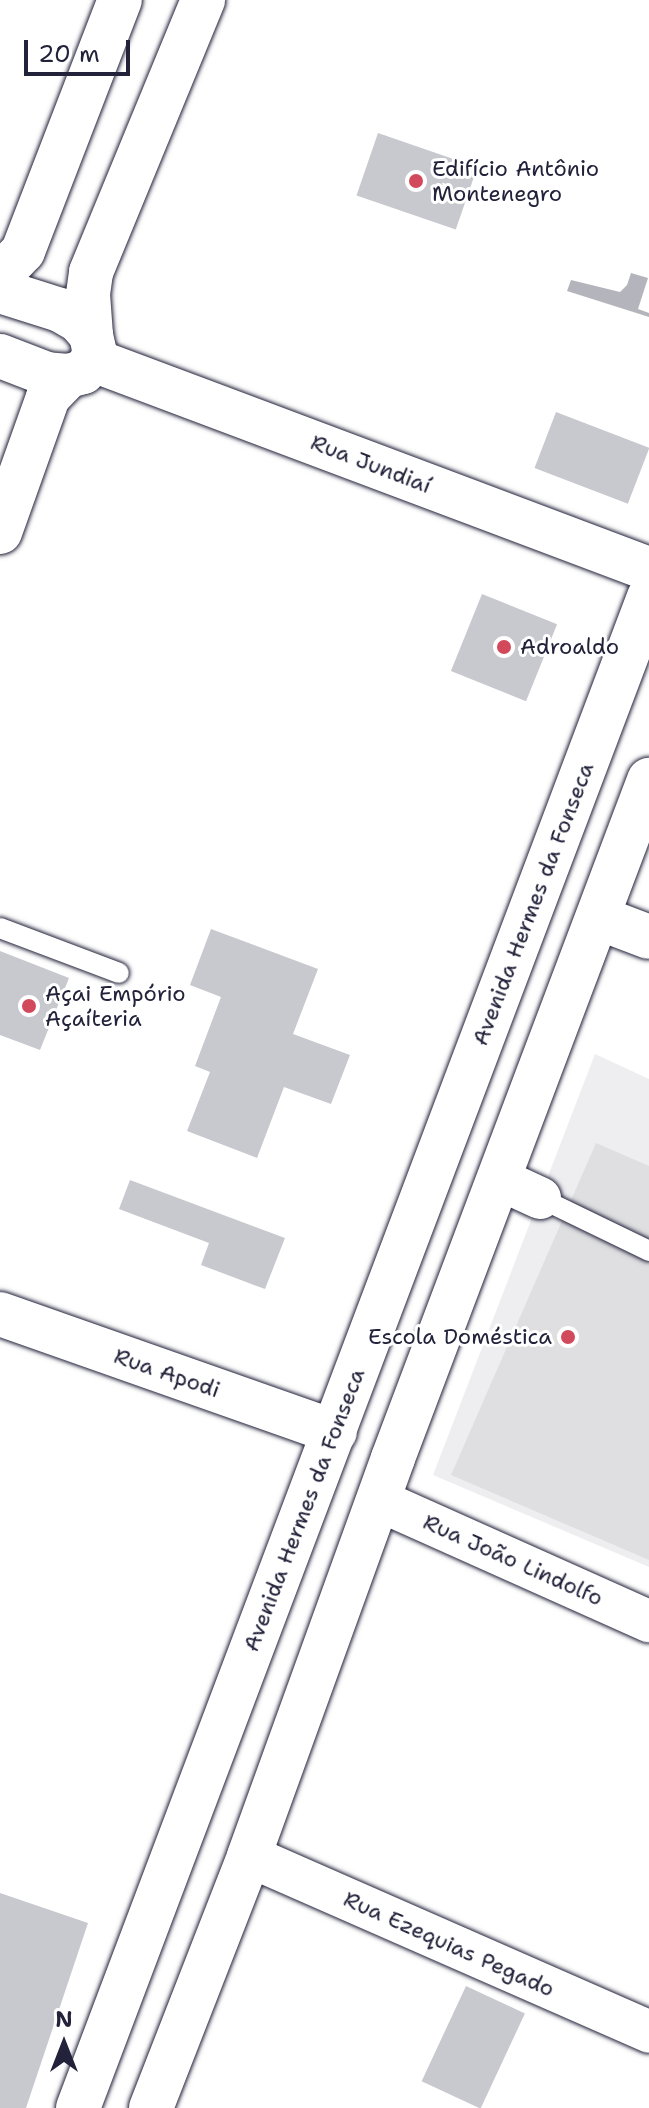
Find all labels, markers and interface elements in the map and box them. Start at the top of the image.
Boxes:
scale bar [28,24,134,74]
text: 20 m [38,38,100,70]
place label: Edifício Antônio Montenegro [432,155,599,206]
marker: Edifício Antônio Montenegro [407,172,425,190]
street label: Rua Jundiaí [307,429,435,499]
place label: Adroaldo [520,634,619,660]
marker: Adroaldo [495,638,513,656]
street label: Avenida Hermes da Fonseca [467,759,599,1049]
place label: Açai Empório Açaíteria [45,980,186,1032]
marker: Açai Empório Açaíteria [20,997,38,1015]
place label: Escola Doméstica [368,1324,552,1350]
marker: Escola Doméstica [559,1328,577,1346]
street label: Rua Apodi [111,1343,223,1403]
street label: Avenida Hermes da Fonseca [238,1365,370,1655]
street label: Rua João Lindolfo [419,1509,607,1611]
street label: Rua Ezequias Pegado [340,1886,558,2002]
north arrow [24,2004,104,2084]
text: N [55,2005,73,2034]

